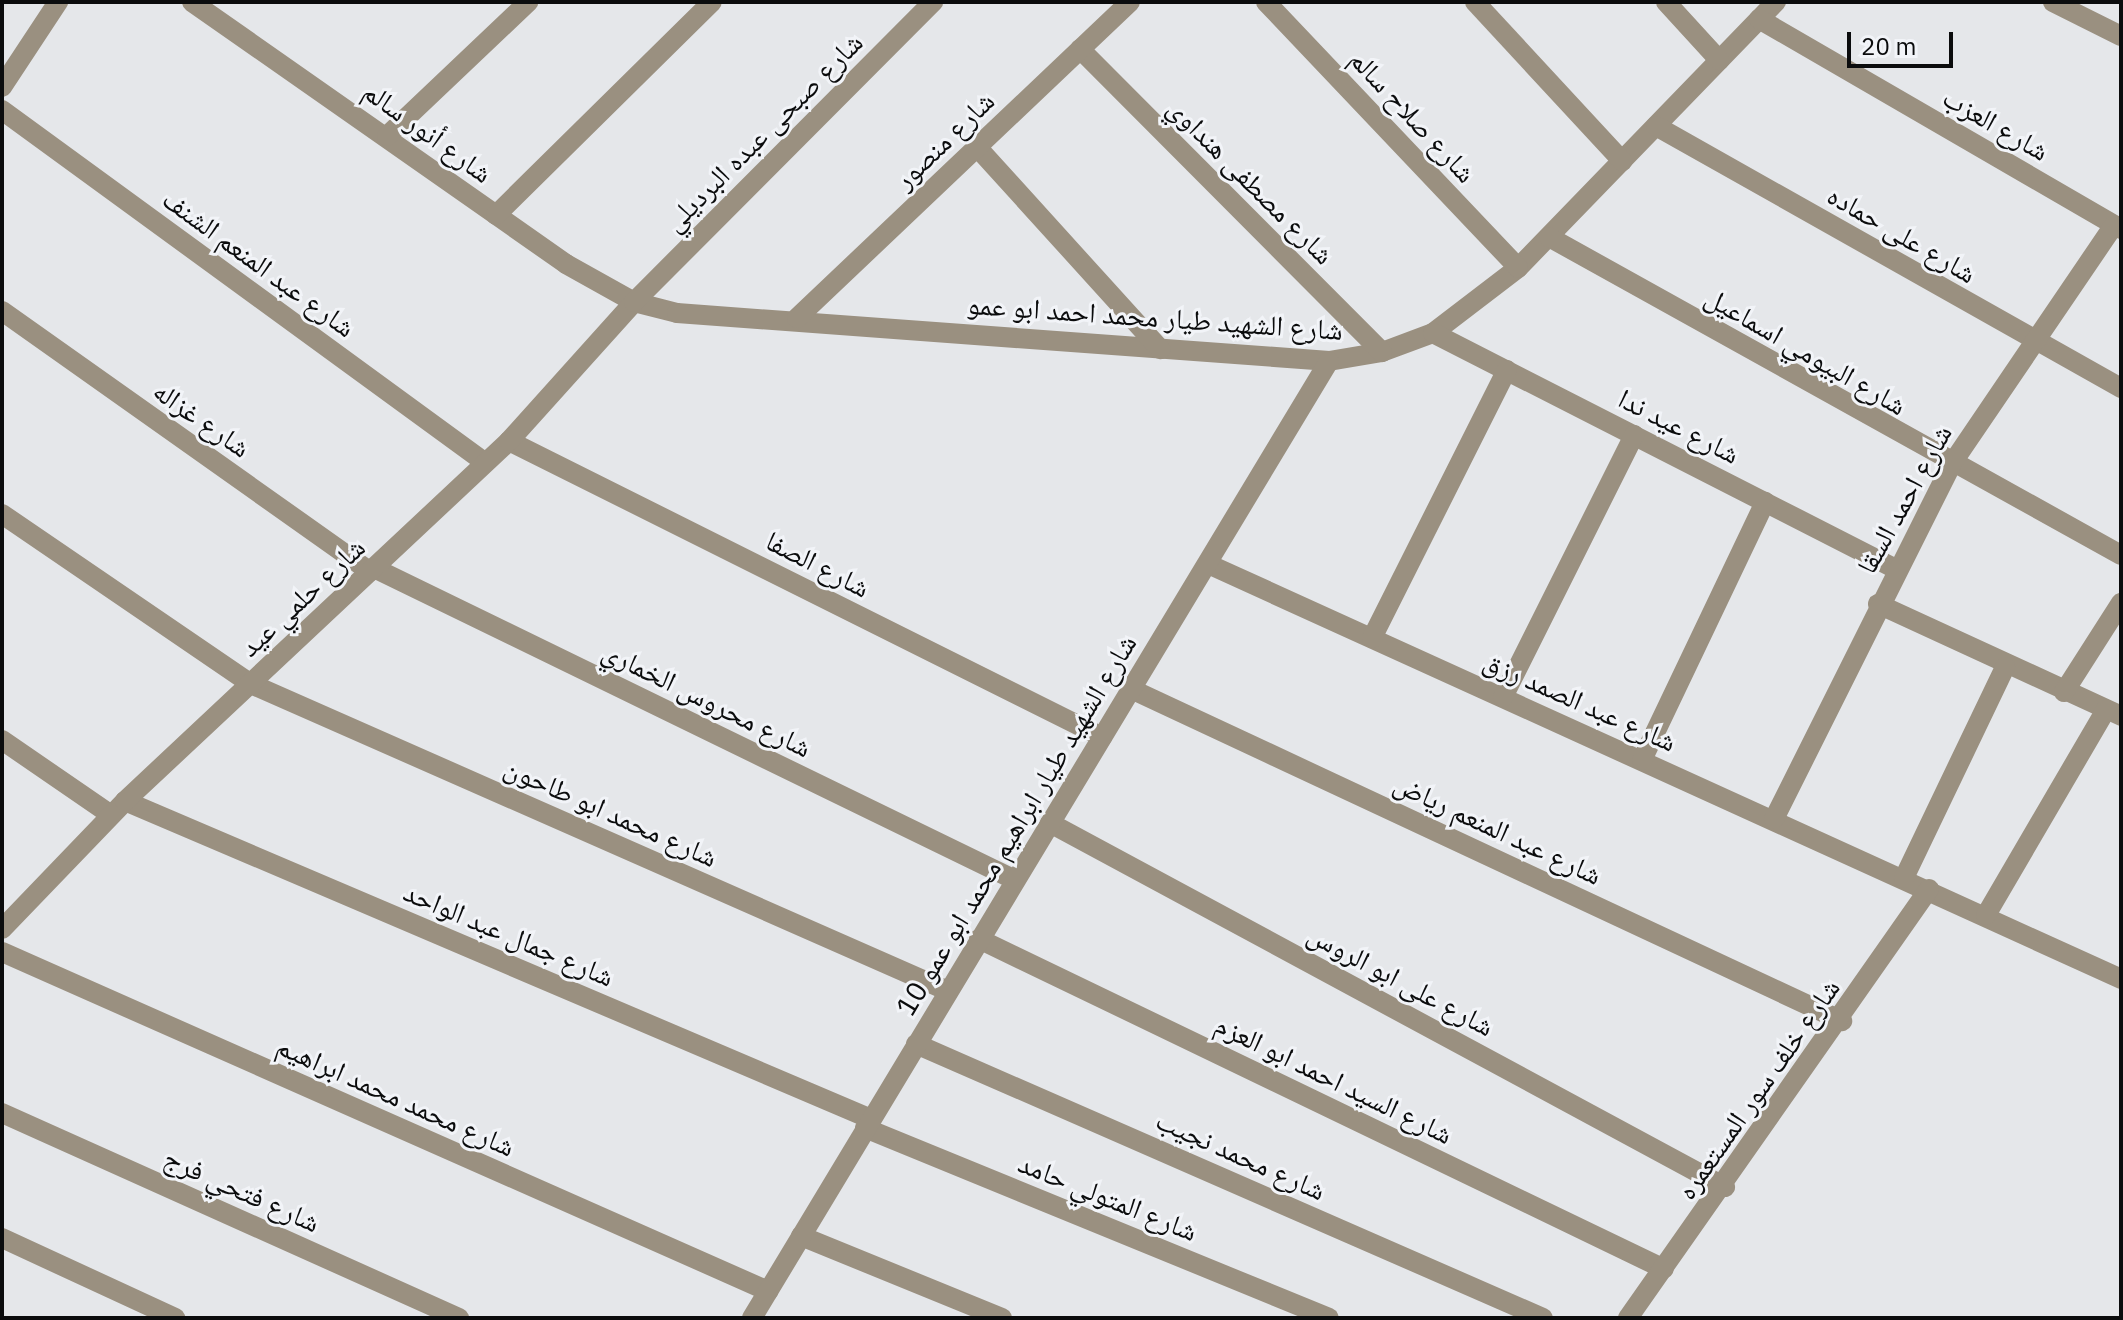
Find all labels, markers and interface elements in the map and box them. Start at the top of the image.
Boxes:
scale bar [1851,16,1957,66]
street label: شارع صبحى عبده البرديلي [657,26,869,238]
text: 20 m [1861,30,1916,62]
street label: شارع صلاح سالم [1343,43,1483,189]
street label: شارع أنور سالم [357,74,499,190]
street label: شارع العزب [1937,80,2055,168]
street label: شارع منصور [887,84,1001,196]
street label: شارع مصطفى هنداوي [1161,91,1341,271]
street label: شارع على حماده [1822,178,1982,290]
street label: شارع عبد المنعم الشنف [156,182,362,344]
street label: شارع البيومي اسماعيل [1699,280,1913,422]
street label: شارع الشهيد طيار محمد احمد ابو عمو [966,287,1344,347]
street label: شارع غزاله [147,374,257,464]
street label: شارع عيد ندا [1613,381,1745,471]
street label: شارع احمد السقا [1849,419,1959,579]
street label: شارع الصفا [760,524,876,604]
street label: شارع حلمي عيد [232,530,372,664]
street label: شارع الشهيد طيار ابراهيم محمد ابو عمو 10 [889,628,1143,1022]
street label: شارع محروس الخماري [597,634,817,764]
street label: شارع عبد الصمد رزق [1478,643,1682,759]
street label: شارع محمد ابو طاحون [499,750,723,874]
street label: شارع عبد المنعم رياض [1389,766,1607,892]
street label: شارع جمال عبد الواحد [399,875,619,993]
street label: شارع على ابو الروس [1302,917,1500,1043]
street label: شارع خلف سور المستعمره [1669,972,1847,1206]
street label: شارع السيد احمد ابو العزم [1210,1007,1458,1151]
street label: شارع محمد محمد ابراهيم [272,1028,520,1164]
street label: شارع محمد نجيب [1151,1103,1331,1207]
street label: شارع فتحي فرج [159,1141,325,1239]
street label: شارع المتولي حامد [1014,1146,1202,1248]

